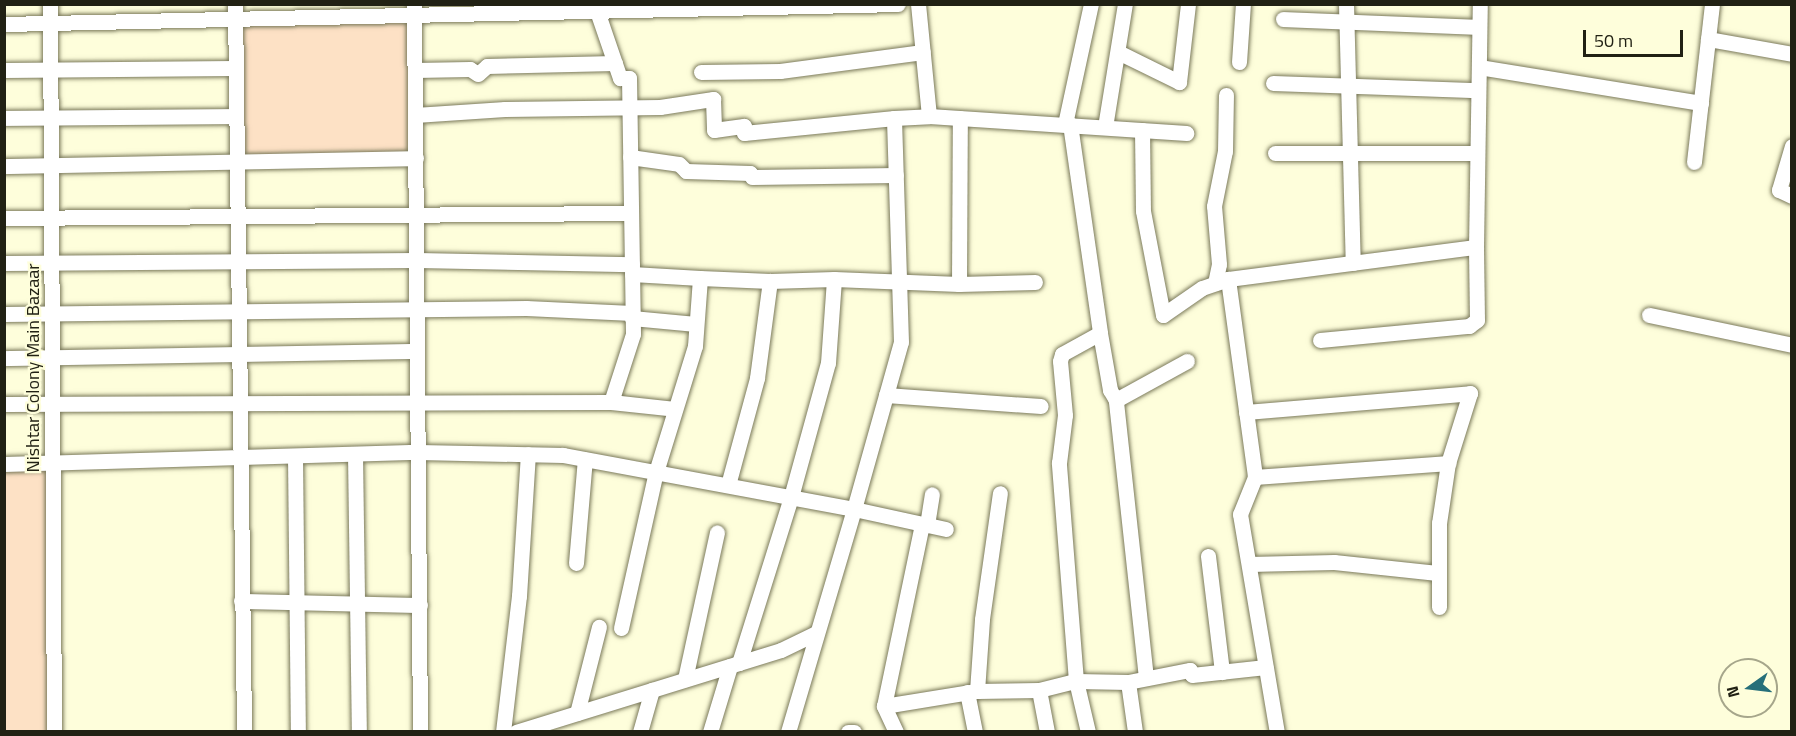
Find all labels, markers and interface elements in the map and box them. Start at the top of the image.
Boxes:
scale bar [1586,18,1686,56]
text: 50 m [1594,27,1633,54]
street label: Nishtar Colony Main Bazaar [22,264,44,472]
north arrow [1718,658,1778,718]
text: N [1719,684,1745,700]

